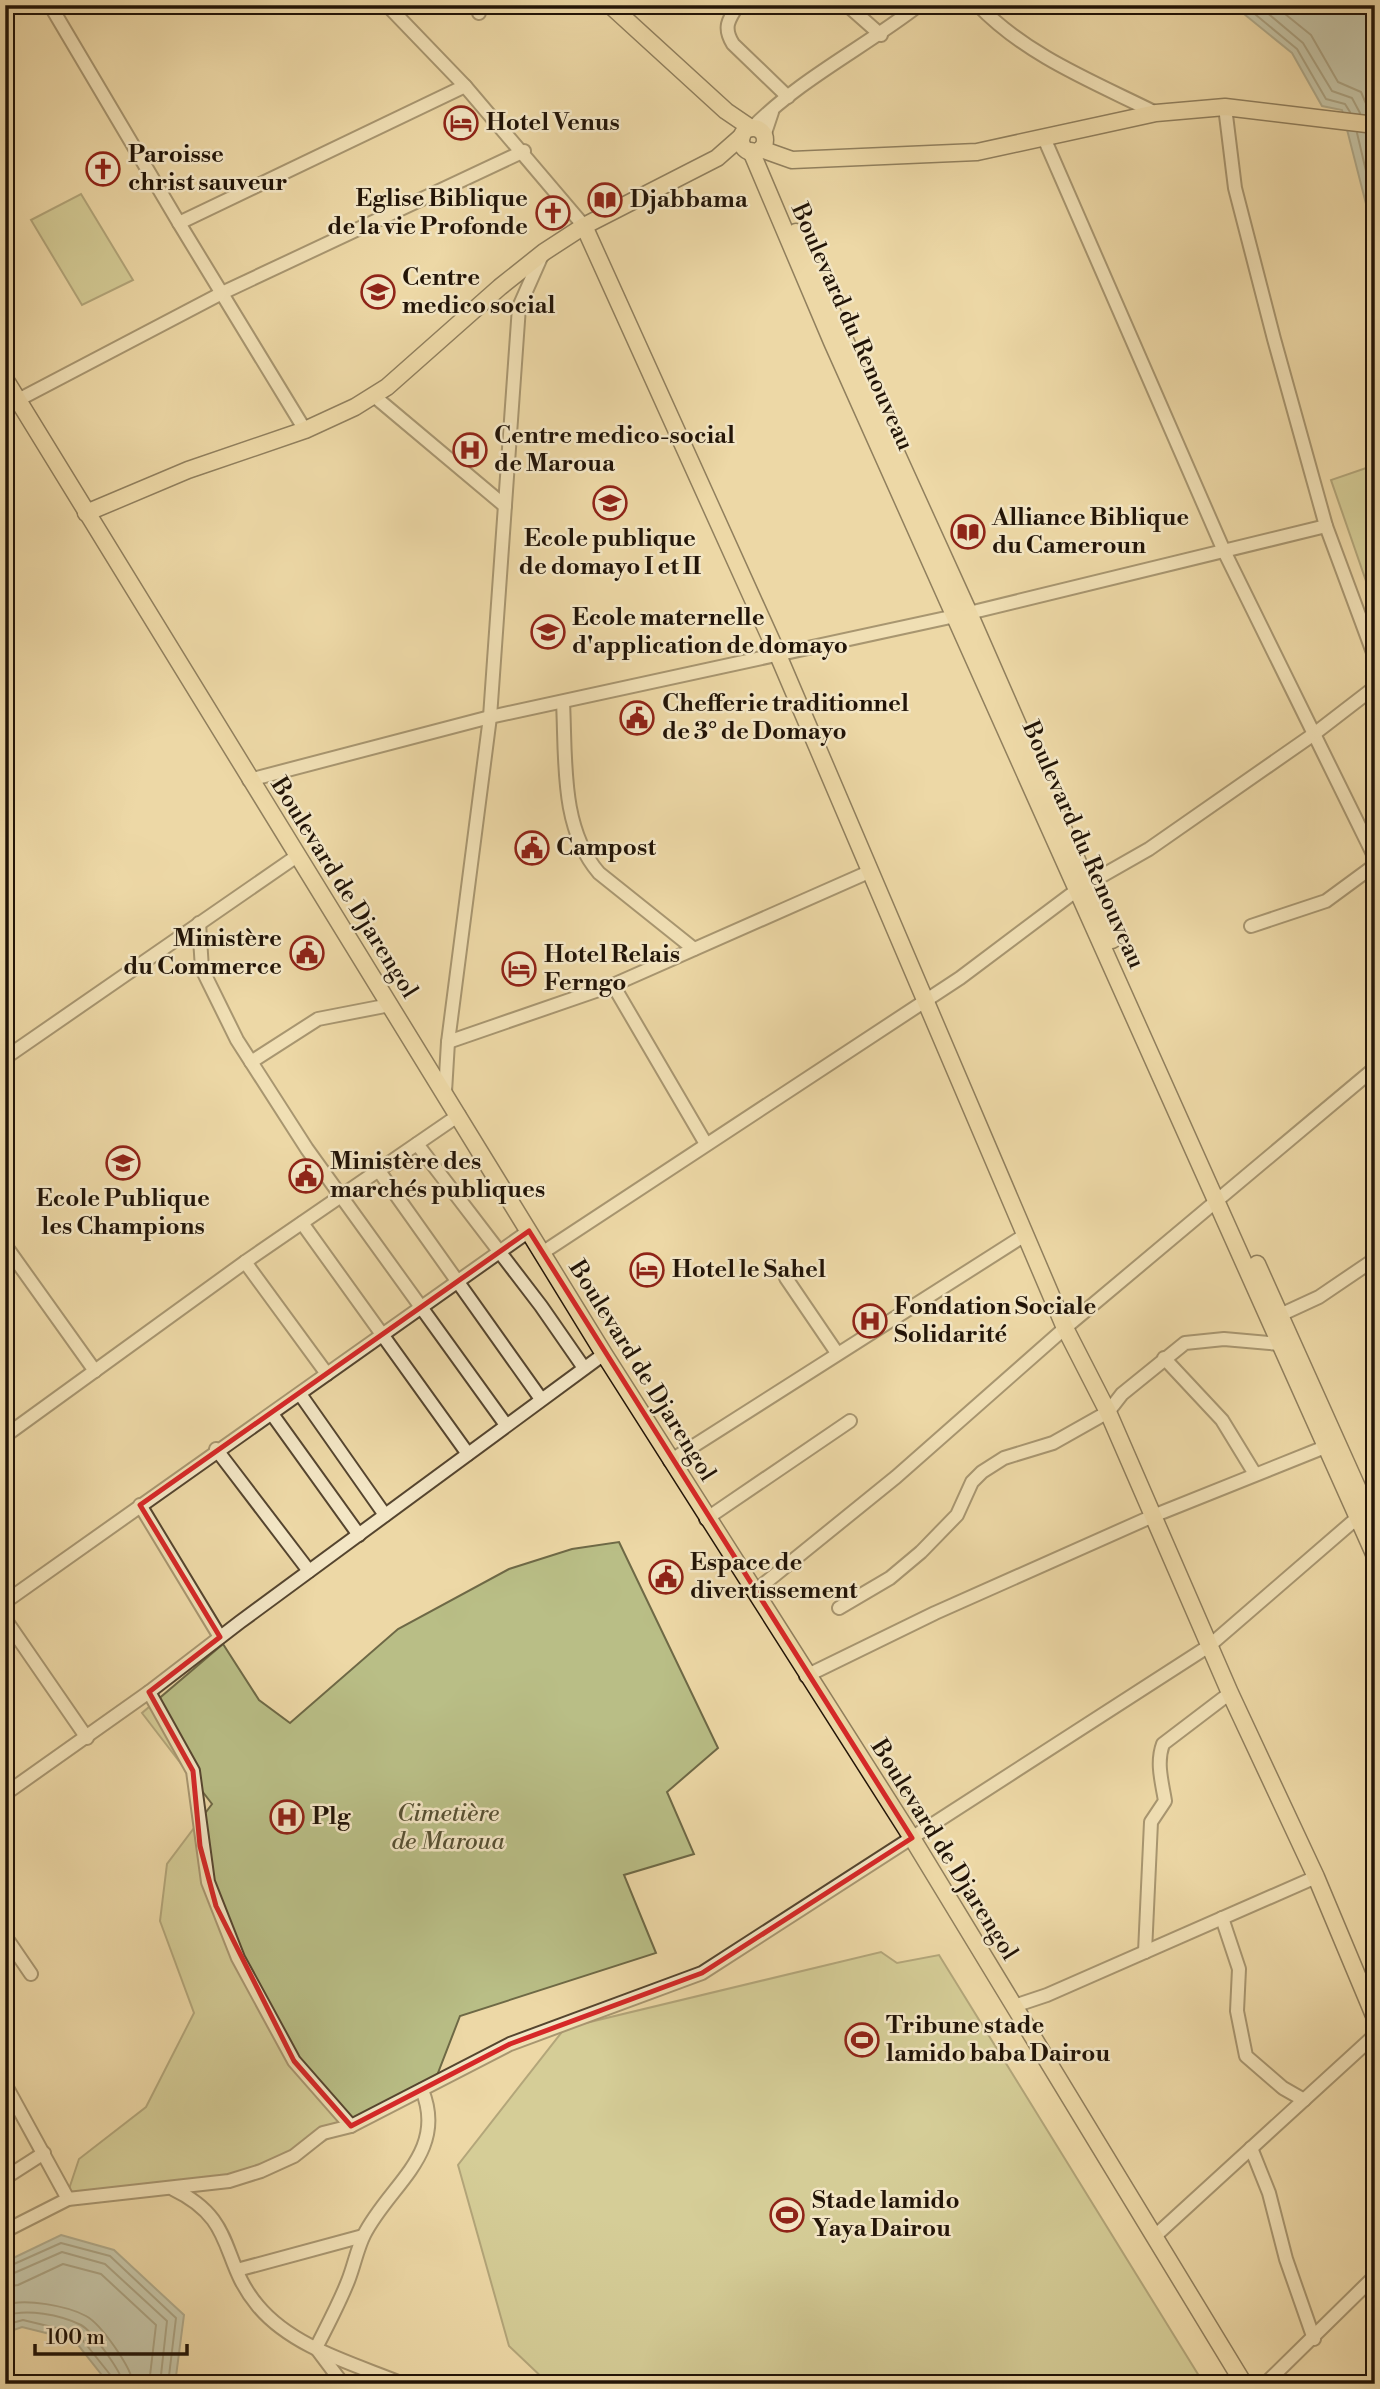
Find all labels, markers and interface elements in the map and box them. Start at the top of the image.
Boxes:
hotel icon: Hotel Venus [442,104,480,142]
place label: Hotel Venus [486,108,620,138]
place label: Paroisse christ sauveur [128,140,287,198]
church icon: Paroisse christ sauveur [84,150,122,188]
library icon: Djabbama [586,181,624,219]
place label: Eglise Biblique de la vie Profonde [327,184,528,242]
place label: Djabbama [630,185,749,215]
church icon: Eglise Biblique de la vie Profonde [534,194,572,232]
street label: Boulevard du Renouveau [783,198,920,456]
place label: Centre medico social [402,263,556,321]
school or university icon: Centre medico social [359,273,397,311]
place label: Centre medico-social de Maroua [494,421,735,479]
hospital icon: Centre medico-social de Maroua [451,431,489,469]
school or university icon: Ecole publique de domayo I et II [591,484,629,522]
place label: Alliance Biblique du Cameroun [991,503,1189,561]
library icon: Alliance Biblique du Cameroun [949,513,987,551]
place label: Ecole publique de domayo I et II [519,524,701,582]
place label: Ecole maternelle d'application de domayo [572,603,848,661]
school or university icon: Ecole maternelle d'application de domayo [529,613,567,651]
place label: Chefferie traditionnel de 3° de Domayo [662,689,909,747]
public building icon: Chefferie traditionnel de 3° de Domayo [618,699,656,737]
street label: Boulevard du Renouveau [1014,716,1151,974]
street label: Boulevard de Djarengol [263,771,424,1004]
public building icon: Campost [513,829,551,867]
place label: Campost [556,833,657,863]
place label: Ministère du Commerce [123,924,282,982]
public building icon: Ministère du Commerce [288,934,326,972]
place label: Hotel Relais Ferngo [544,940,680,998]
hotel icon: Hotel Relais Ferngo [500,950,538,988]
school or university icon: Ecole Publique les Champions [104,1144,142,1182]
place label: Ministère des marchés publiques [330,1147,545,1205]
public building icon: Ministère des marchés publiques [287,1157,325,1195]
place label: Ecole Publique les Champions [36,1184,210,1242]
hotel icon: Hotel le Sahel [628,1251,666,1289]
street label: Boulevard de Djarengol [561,1254,722,1487]
place label: Hotel le Sahel [672,1255,826,1285]
place label: Fondation Sociale Solidarité [894,1292,1097,1350]
hospital icon: Fondation Sociale Solidarité [851,1302,889,1340]
place label: Espace de divertissement [690,1548,858,1606]
public building icon: Espace de divertissement [647,1558,685,1596]
street label: Boulevard de Djarengol [863,1733,1024,1966]
hospital icon: Plg [268,1798,306,1836]
park label: Cimetière de Maroua [391,1799,505,1857]
place label: Plg [312,1802,352,1832]
place label: Tribune stade lamido baba Dairou [886,2011,1110,2069]
sports icon: Tribune stade lamido baba Dairou [843,2021,881,2059]
place label: Stade lamido Yaya Dairou [812,2186,960,2244]
sports icon: Stade lamido Yaya Dairou [768,2196,806,2234]
scale bar [35,2312,187,2356]
text: 100 m [46,2325,105,2351]

